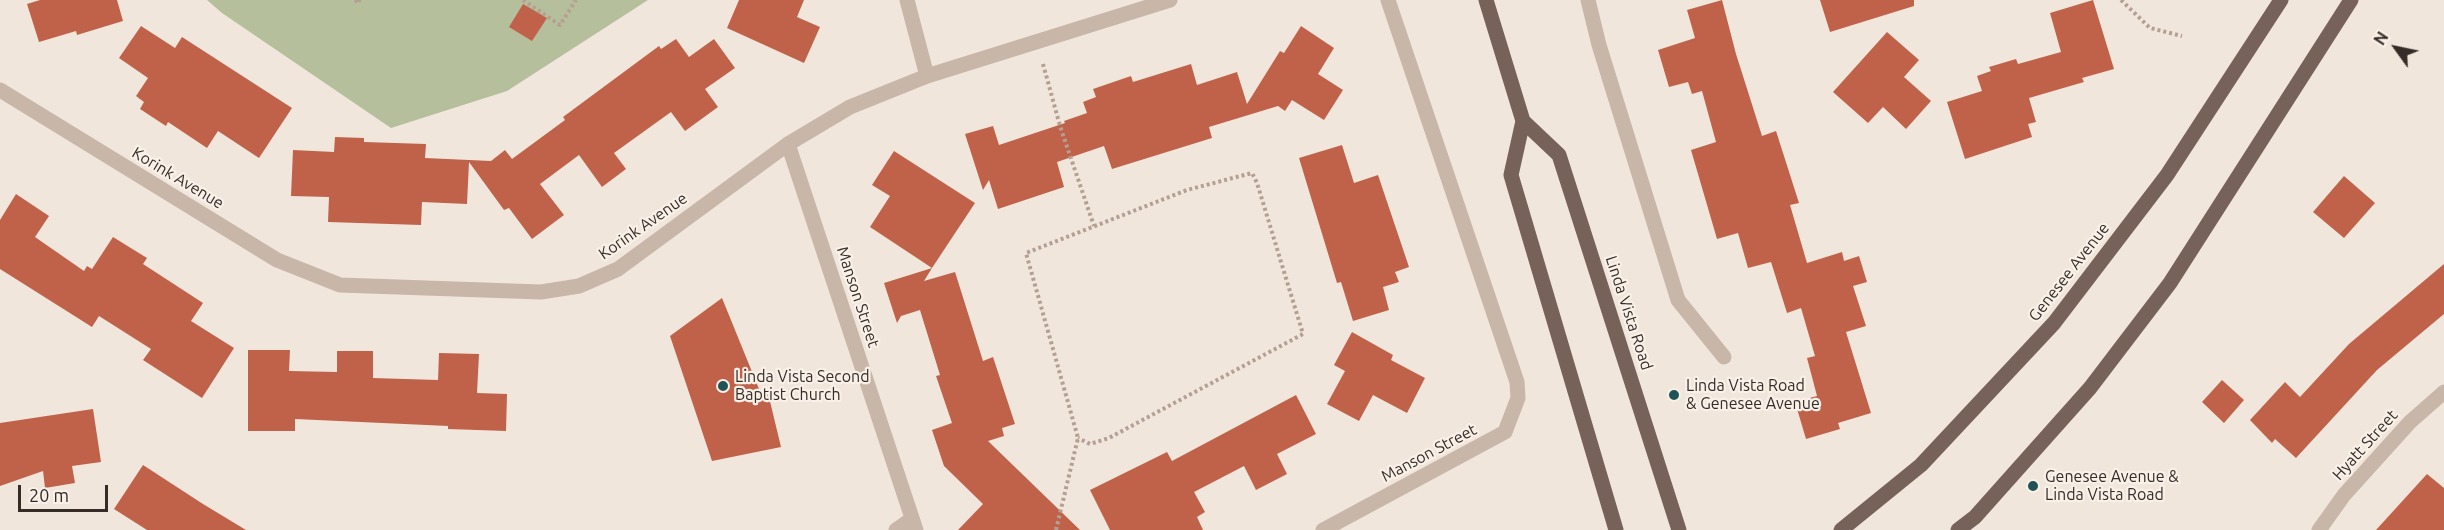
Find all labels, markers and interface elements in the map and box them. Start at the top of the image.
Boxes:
north arrow [2366,18,2426,78]
text: N [2370,28,2392,48]
street label: Korink Avenue [129,143,227,213]
street label: Korink Avenue [595,188,691,264]
street label: Genesee Avenue [2025,219,2113,325]
street label: Manson Street [833,244,883,350]
street label: Linda Vista Road [1601,253,1657,373]
place label: Linda Vista Second Baptist Church [735,367,870,405]
place label: Linda Vista Road & Genesee Avenue [1686,376,1820,414]
marker: Linda Vista Second Baptist Church [716,379,730,393]
marker: Linda Vista Road & Genesee Avenue [1667,388,1681,402]
street label: Hyatt Street [2328,406,2402,484]
street label: Manson Street [1378,420,1480,486]
place label: Genesee Avenue & Linda Vista Road [2045,467,2179,505]
scale bar [21,473,111,511]
marker: Genesee Avenue & Linda Vista Road [2026,479,2040,493]
text: 20 m [29,485,69,505]

